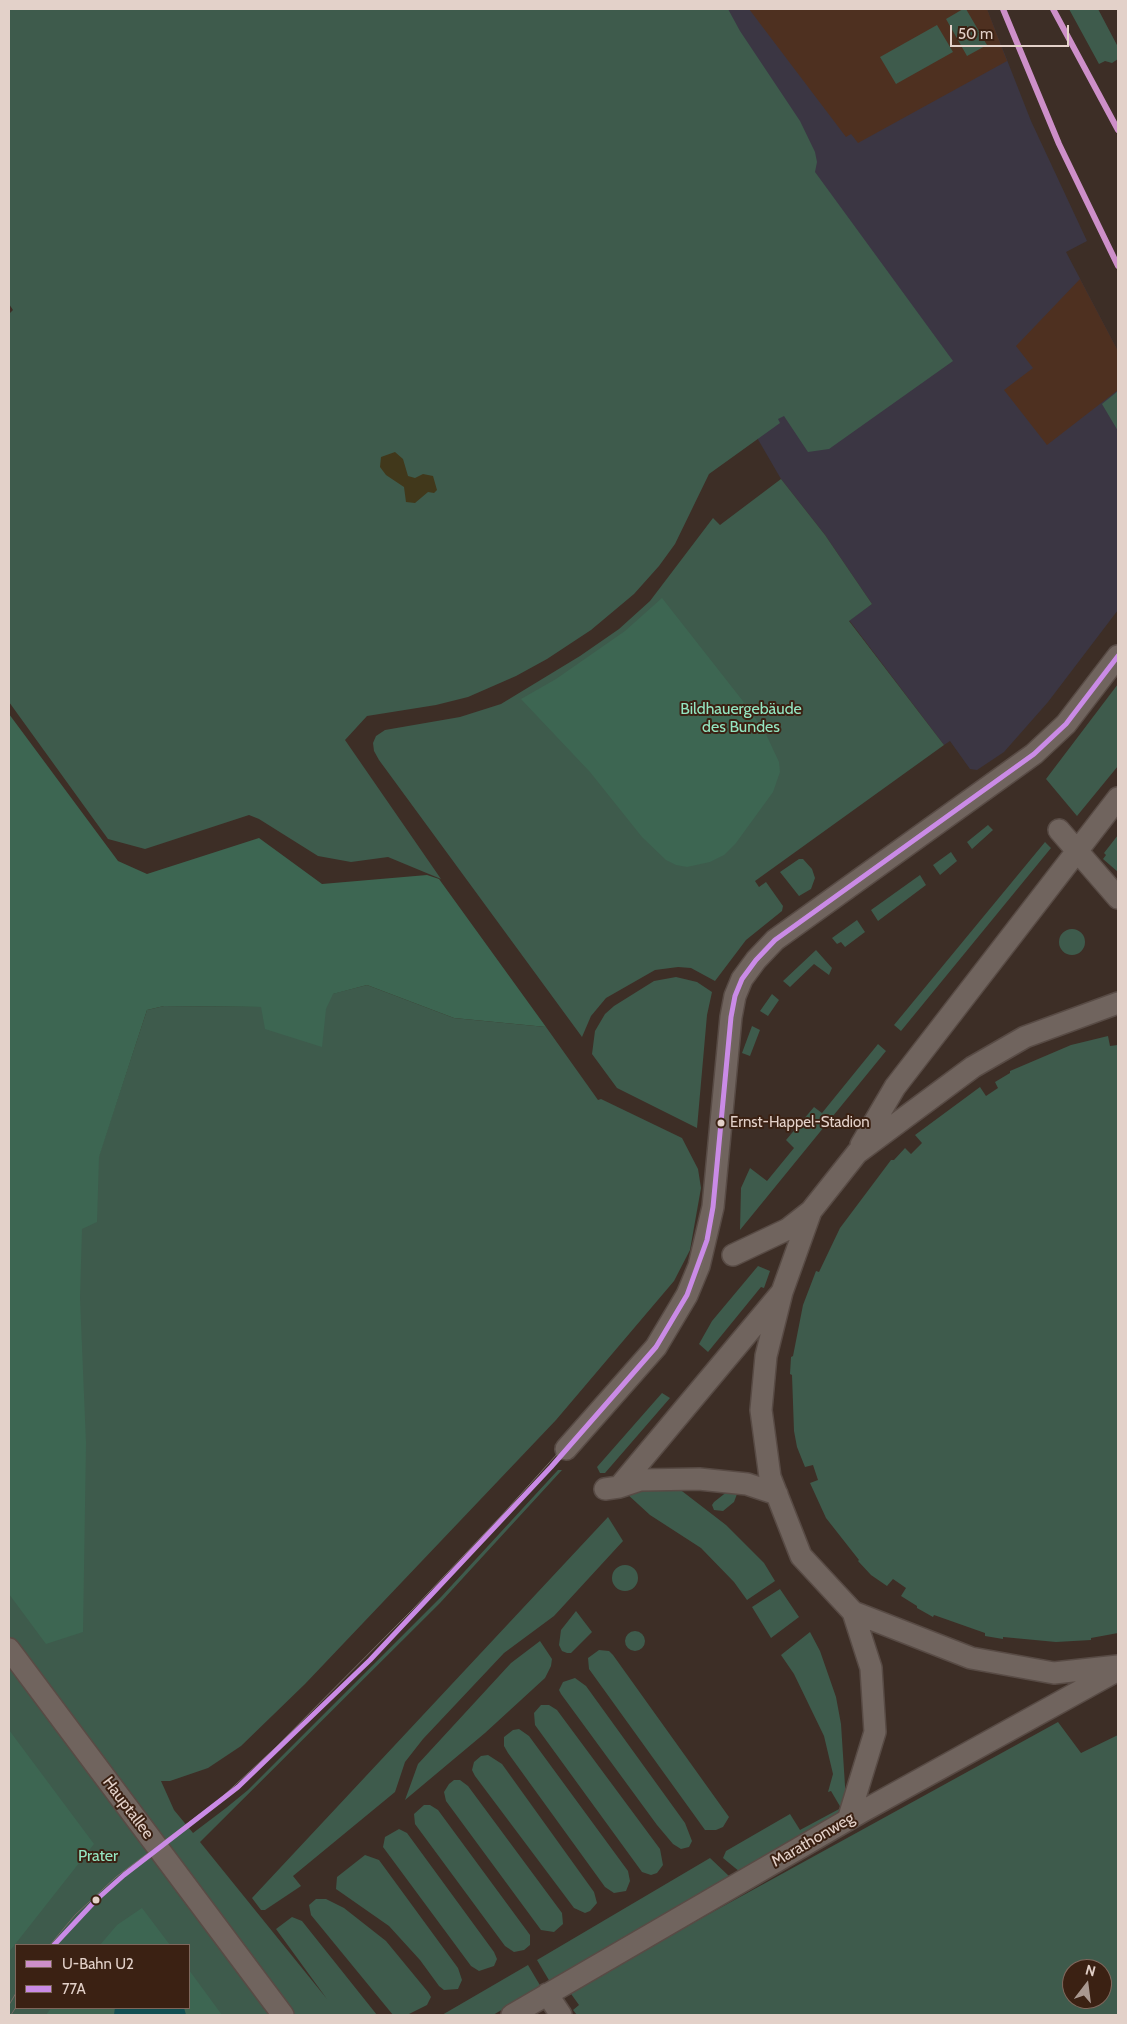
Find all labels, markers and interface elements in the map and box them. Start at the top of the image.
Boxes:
scale bar [952,15,1071,47]
text: 50 m [958,25,993,43]
park label: Bildhauergebäude des Bundes [680,699,802,737]
place label: Ernst-Happel-Stadion [730,1114,870,1132]
marker: Ernst-Happel-Stadion [716,1118,726,1128]
street label: Hauptallee [98,1773,158,1843]
street label: Marathonweg [768,1809,858,1871]
park label: Prater [78,1846,118,1866]
unlabelled marker [91,1895,101,1905]
legend [15,1944,190,2009]
text: U-Bahn U2 [62,1955,134,1973]
north arrow [1062,1959,1112,2009]
text: N [1084,1961,1098,1980]
text: 77A [62,1980,86,1998]

